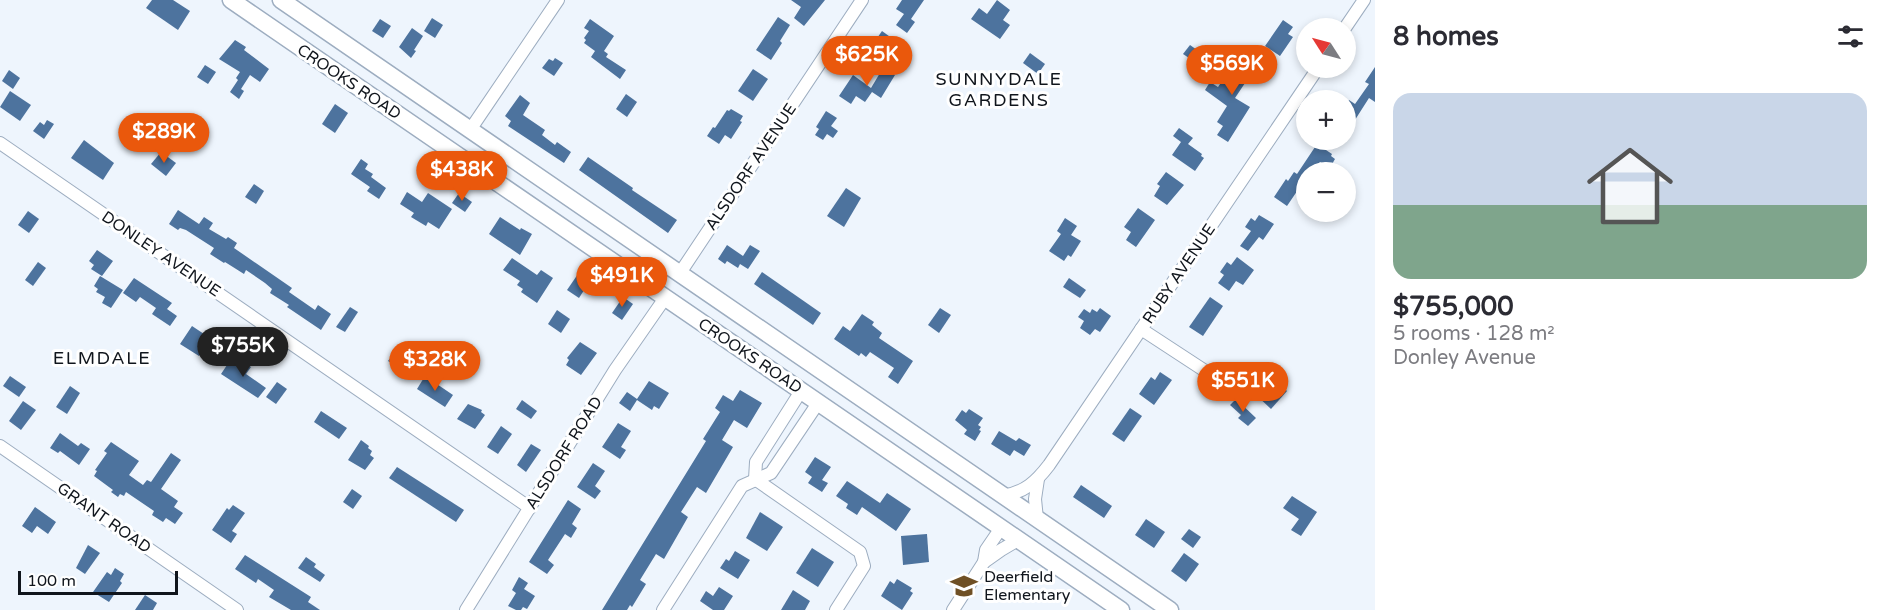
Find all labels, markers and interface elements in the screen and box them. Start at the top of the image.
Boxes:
north arrow [1296,18,1356,78]
map controls [1296,18,1356,222]
icon: filters [1834,20,1867,53]
text: 8 homes [1393,21,1499,52]
pin: $625K [825,36,909,87]
street label: CROOKS ROAD [293,40,405,124]
text: $625K [835,43,899,67]
pin: $569K [1190,45,1274,96]
text: $569K [1200,52,1264,76]
district label: SUNNYDALE GARDENS [935,68,1063,111]
button: + [1296,90,1356,150]
street label: ALSDORF AVENUE [701,100,801,234]
pin: $289K [122,113,206,164]
text: $289K [132,120,196,144]
icon: home [1576,132,1684,240]
pin: $438K [420,151,504,202]
text: $438K [430,158,494,182]
button: − [1296,162,1356,222]
street label: DONLEY AVENUE [98,207,224,301]
street label: RUBY AVENUE [1138,220,1220,328]
pin: $491K [580,257,664,308]
text: $491K [590,264,654,288]
text: $755,000 [1393,291,1513,322]
street label: CROOKS ROAD [694,314,806,398]
text: 5 rooms · 128 m² [1393,322,1555,346]
pin: $755K [201,327,285,378]
text: $755K [211,334,275,358]
pin: $328K [393,341,477,392]
text: Donley Avenue [1393,346,1536,370]
district label: ELMDALE [53,347,151,369]
text: $328K [403,348,467,372]
pin: $551K [1201,362,1285,413]
text: $551K [1211,369,1275,393]
street label: ALSDORF ROAD [521,393,607,513]
street label: GRANT ROAD [53,478,155,558]
place label: Deerfield Elementary [984,567,1071,605]
scale bar [18,568,178,596]
text: 100 m [27,571,76,591]
school or university icon: Deerfield Elementary [949,571,979,601]

